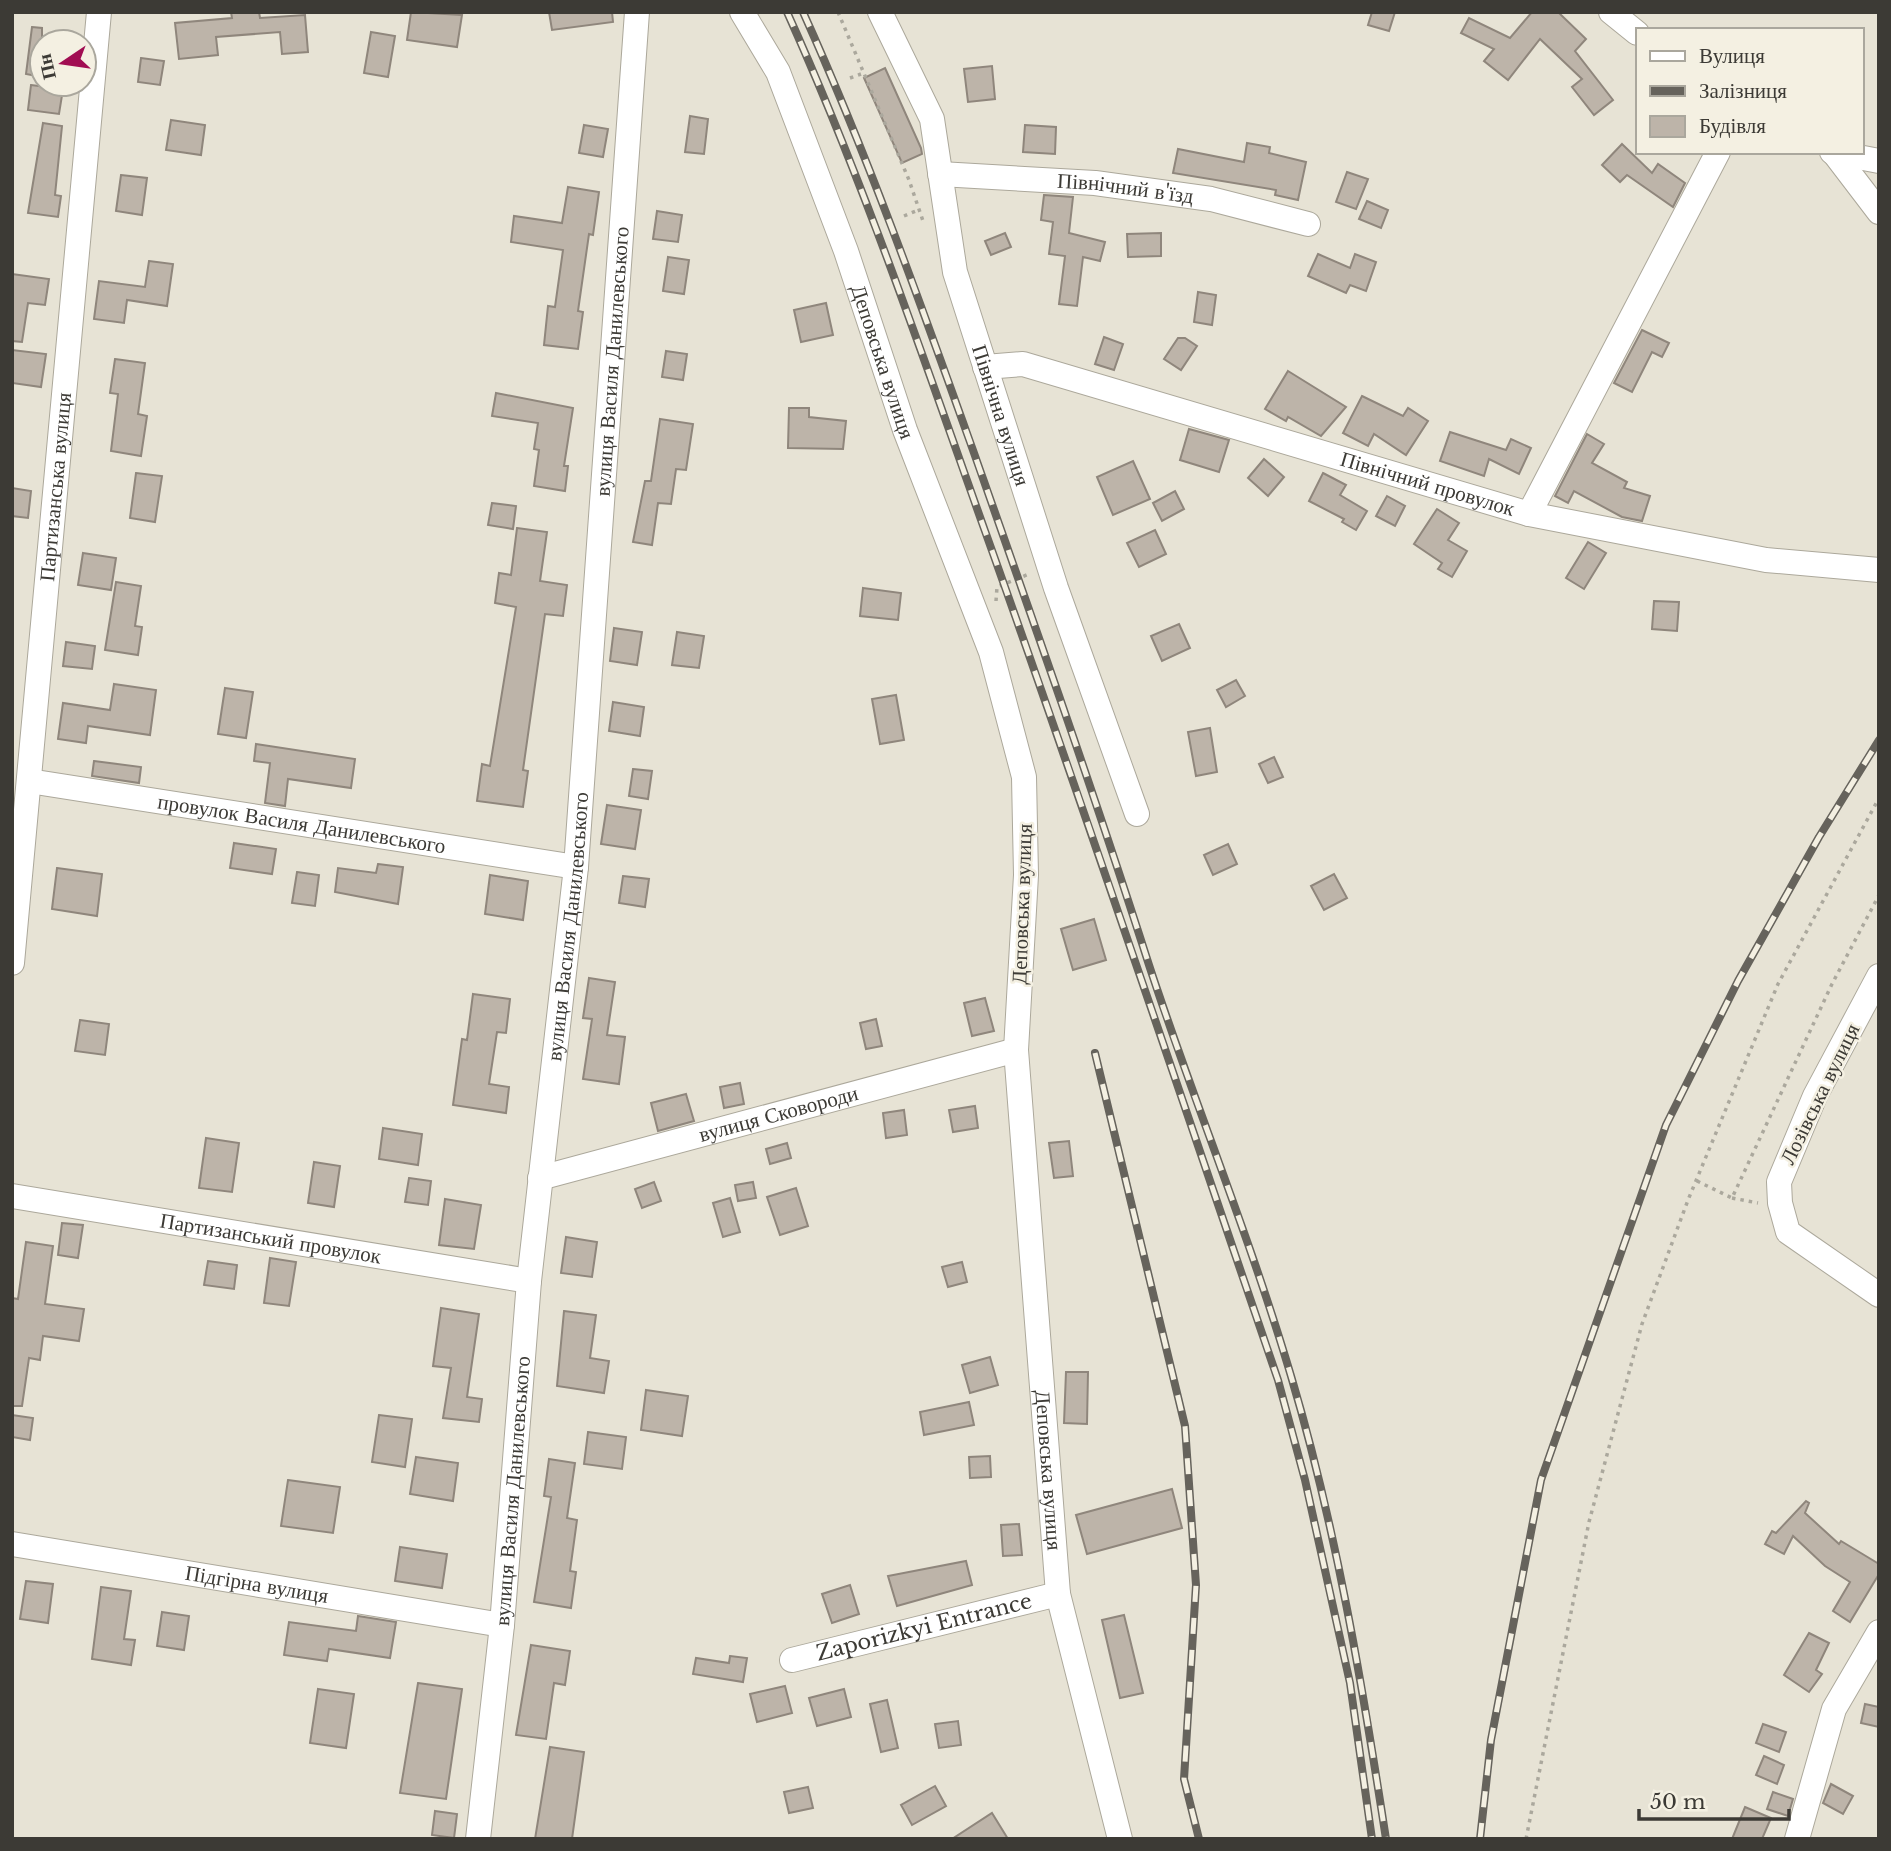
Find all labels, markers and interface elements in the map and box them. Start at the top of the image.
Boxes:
north arrow [28,28,98,98]
legend [1636,28,1863,154]
text: Вулиця [1699,43,1765,69]
text: Пн [33,52,61,82]
text: Залізниця [1699,78,1787,104]
text: Будівля [1699,113,1766,139]
street label: Північний в'їзд [1056,168,1196,209]
street label: вулиця Василя Данилевського [589,226,635,497]
street label: Деповська вулиця [845,281,920,443]
street label: Північна вулиця [966,341,1036,489]
street label: Партизанська вулиця [34,391,77,583]
street label: Північний провулок [1337,446,1519,522]
street label: провулок Василя Данилевського [156,788,448,859]
street label: вулиця Василя Данилевського [541,791,594,1063]
street label: Деповська вулиця [1006,823,1038,985]
street label: Лозівська вулиця [1775,1019,1866,1169]
street label: вулиця Сковороди [696,1080,861,1148]
street label: Партизанський провулок [158,1208,384,1270]
street label: вулиця Василя Данилевського [489,1355,536,1627]
street label: Деповська вулиця [1029,1389,1068,1552]
street label: Підгірна вулиця [183,1560,331,1609]
street label: Zaporizkyi Entrance [813,1588,1035,1667]
scale bar [1639,1778,1790,1822]
text: 50 m [1650,1789,1706,1815]

